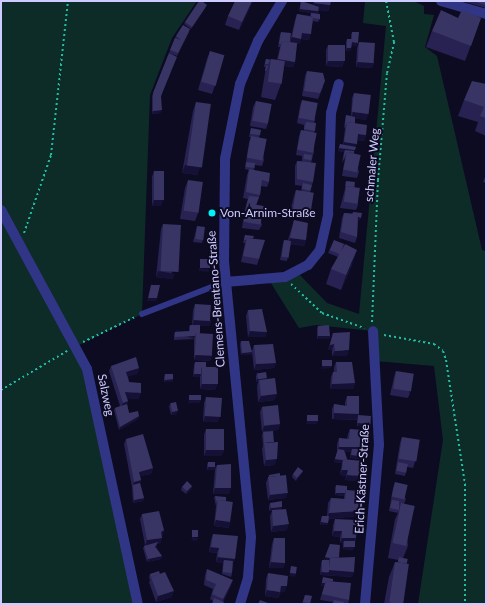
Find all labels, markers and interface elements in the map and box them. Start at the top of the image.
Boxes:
street label: schmaler Weg [362,127,382,203]
place label: Von-Arnim-Straße [220,206,316,220]
marker: Von-Arnim-Straße [207,208,217,218]
street label: Clemens-Brentano-Straße [204,230,228,368]
street label: Salzweg [95,373,117,417]
street label: Erich-Kästner-Straße [352,424,372,534]

